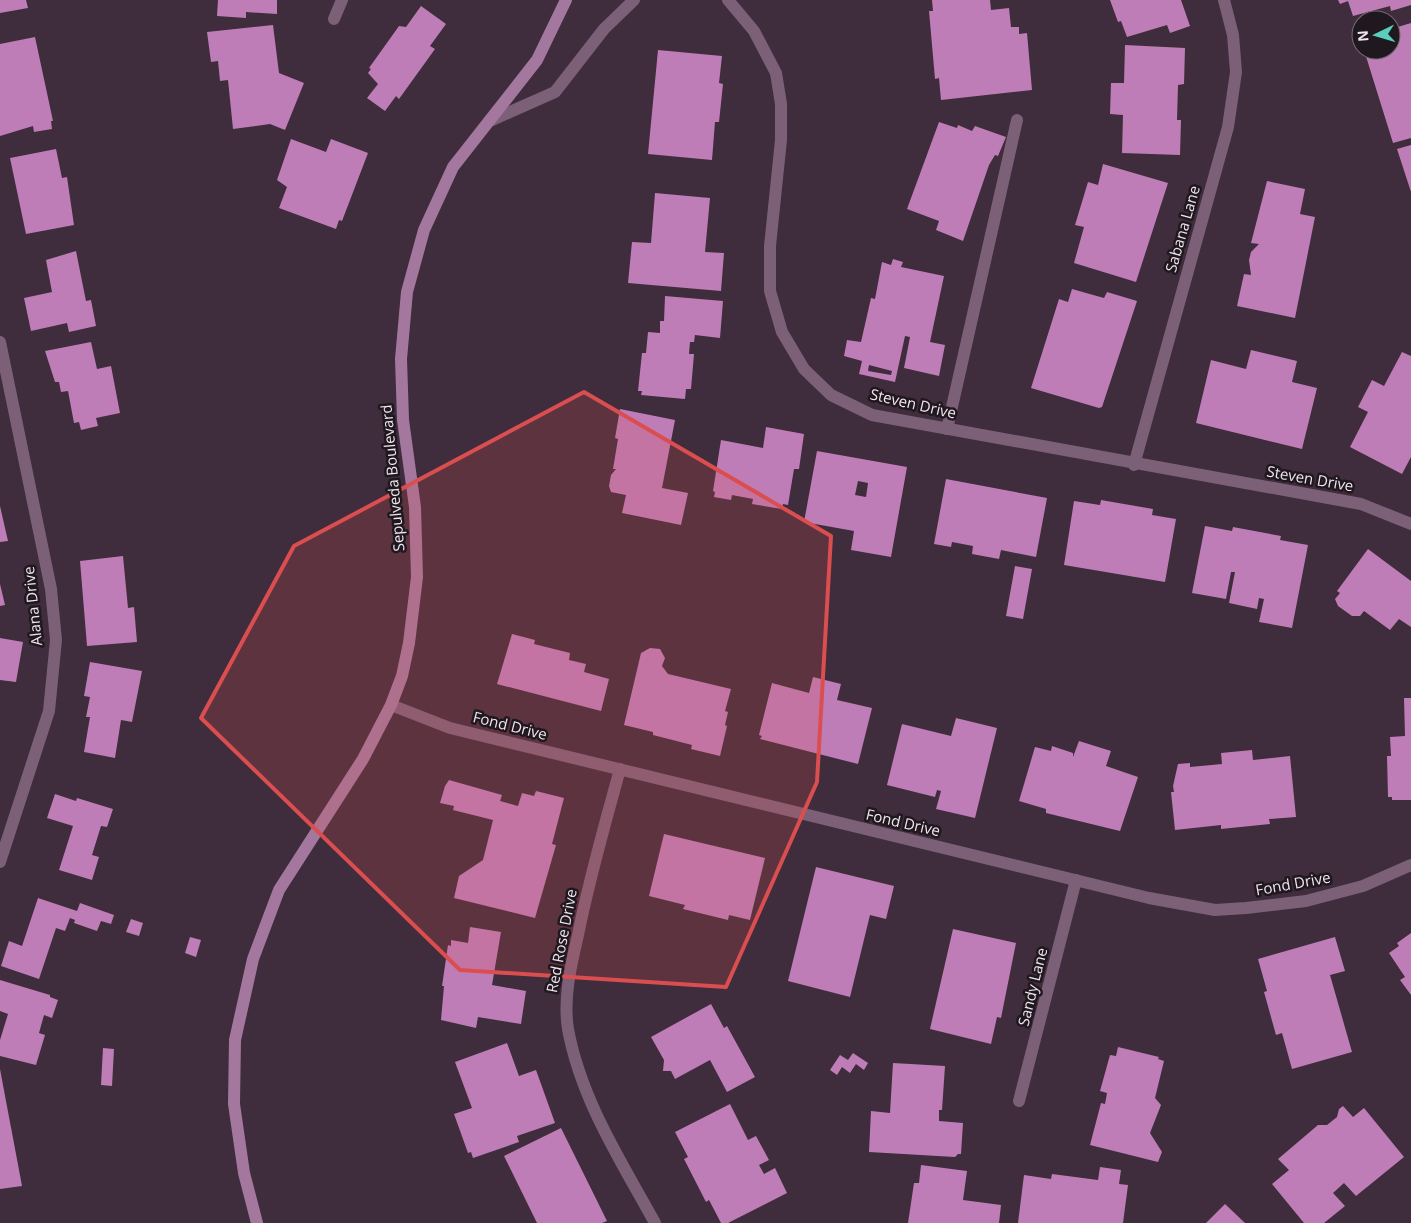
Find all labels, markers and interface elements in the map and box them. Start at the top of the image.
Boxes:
north arrow [1351,10,1401,60]
text: N [1353,30,1373,43]
street label: Sabana Lane [1160,183,1204,274]
street label: Steven Drive [868,383,958,423]
street label: Sepulveda Boulevard [376,404,408,552]
street label: Steven Drive [1265,461,1355,495]
street label: Alana Drive [18,565,46,647]
street label: Fond Drive [471,706,549,744]
street label: Fond Drive [864,804,942,840]
street label: Fond Drive [1254,867,1332,899]
street label: Red Rose Drive [541,887,581,994]
street label: Sandy Lane [1013,945,1051,1028]

